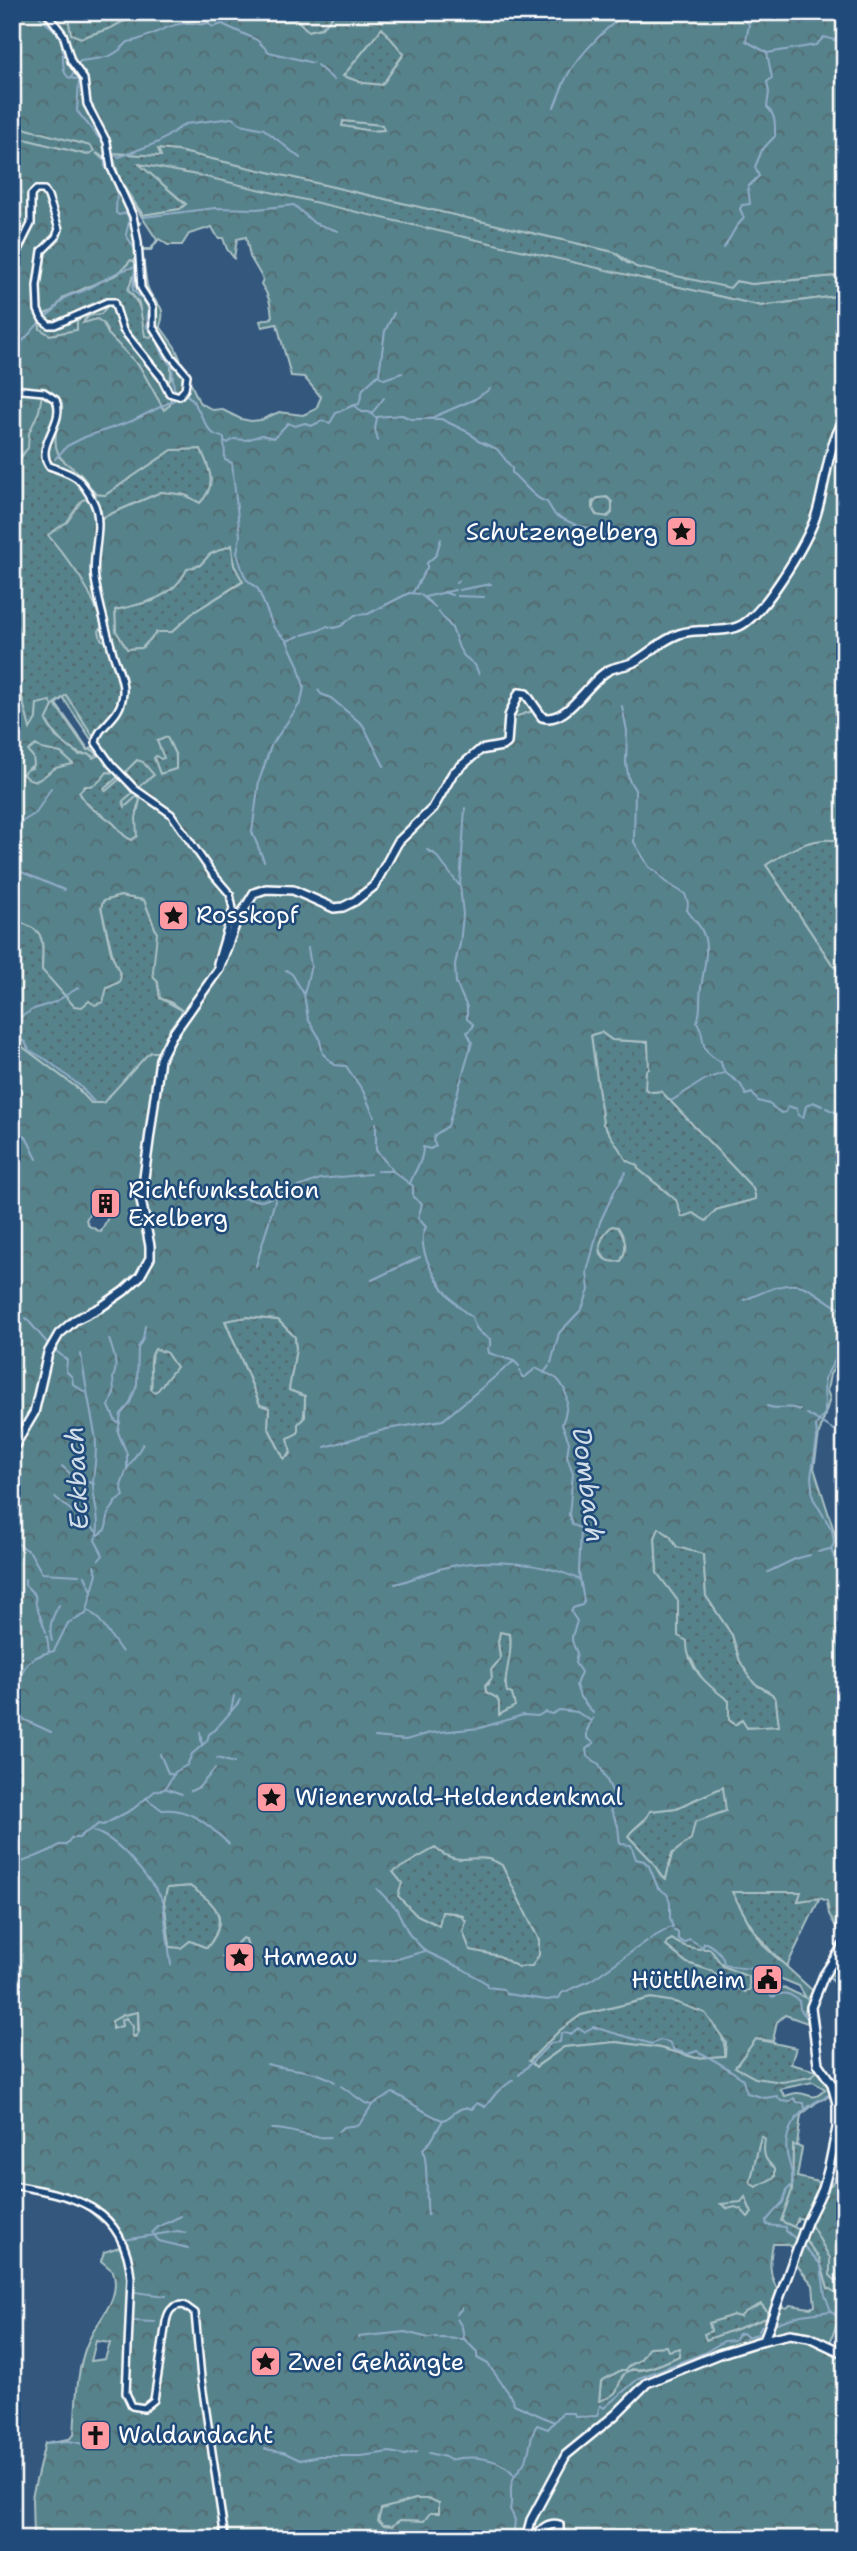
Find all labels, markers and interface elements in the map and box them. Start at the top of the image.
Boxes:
place icon: Schutzengelberg [664,515,698,549]
place label: Schutzengelberg [466,516,658,548]
place icon: Rosskopf [156,898,190,932]
place label: Rosskopf [196,899,300,931]
place label: Richtfunkstation Exelberg [128,1174,319,1234]
building icon: Richtfunkstation Exelberg [88,1187,122,1221]
water label: Eckbach [56,1425,96,1531]
water label: Dombach [565,1425,613,1545]
place icon: Wienerwald-Heldendenkmal [255,1780,289,1814]
place label: Wienerwald-Heldendenkmal [295,1781,624,1813]
place icon: Hameau [223,1940,257,1974]
place label: Hameau [263,1941,358,1973]
public building icon: Hüttlheim [751,1963,785,1997]
place label: Hüttlheim [631,1964,745,1996]
place icon: Zwei Gehängte [248,2345,282,2379]
place label: Zwei Gehängte [288,2346,464,2378]
church icon: Waldandacht [78,2418,112,2452]
place label: Waldandacht [118,2419,273,2451]

